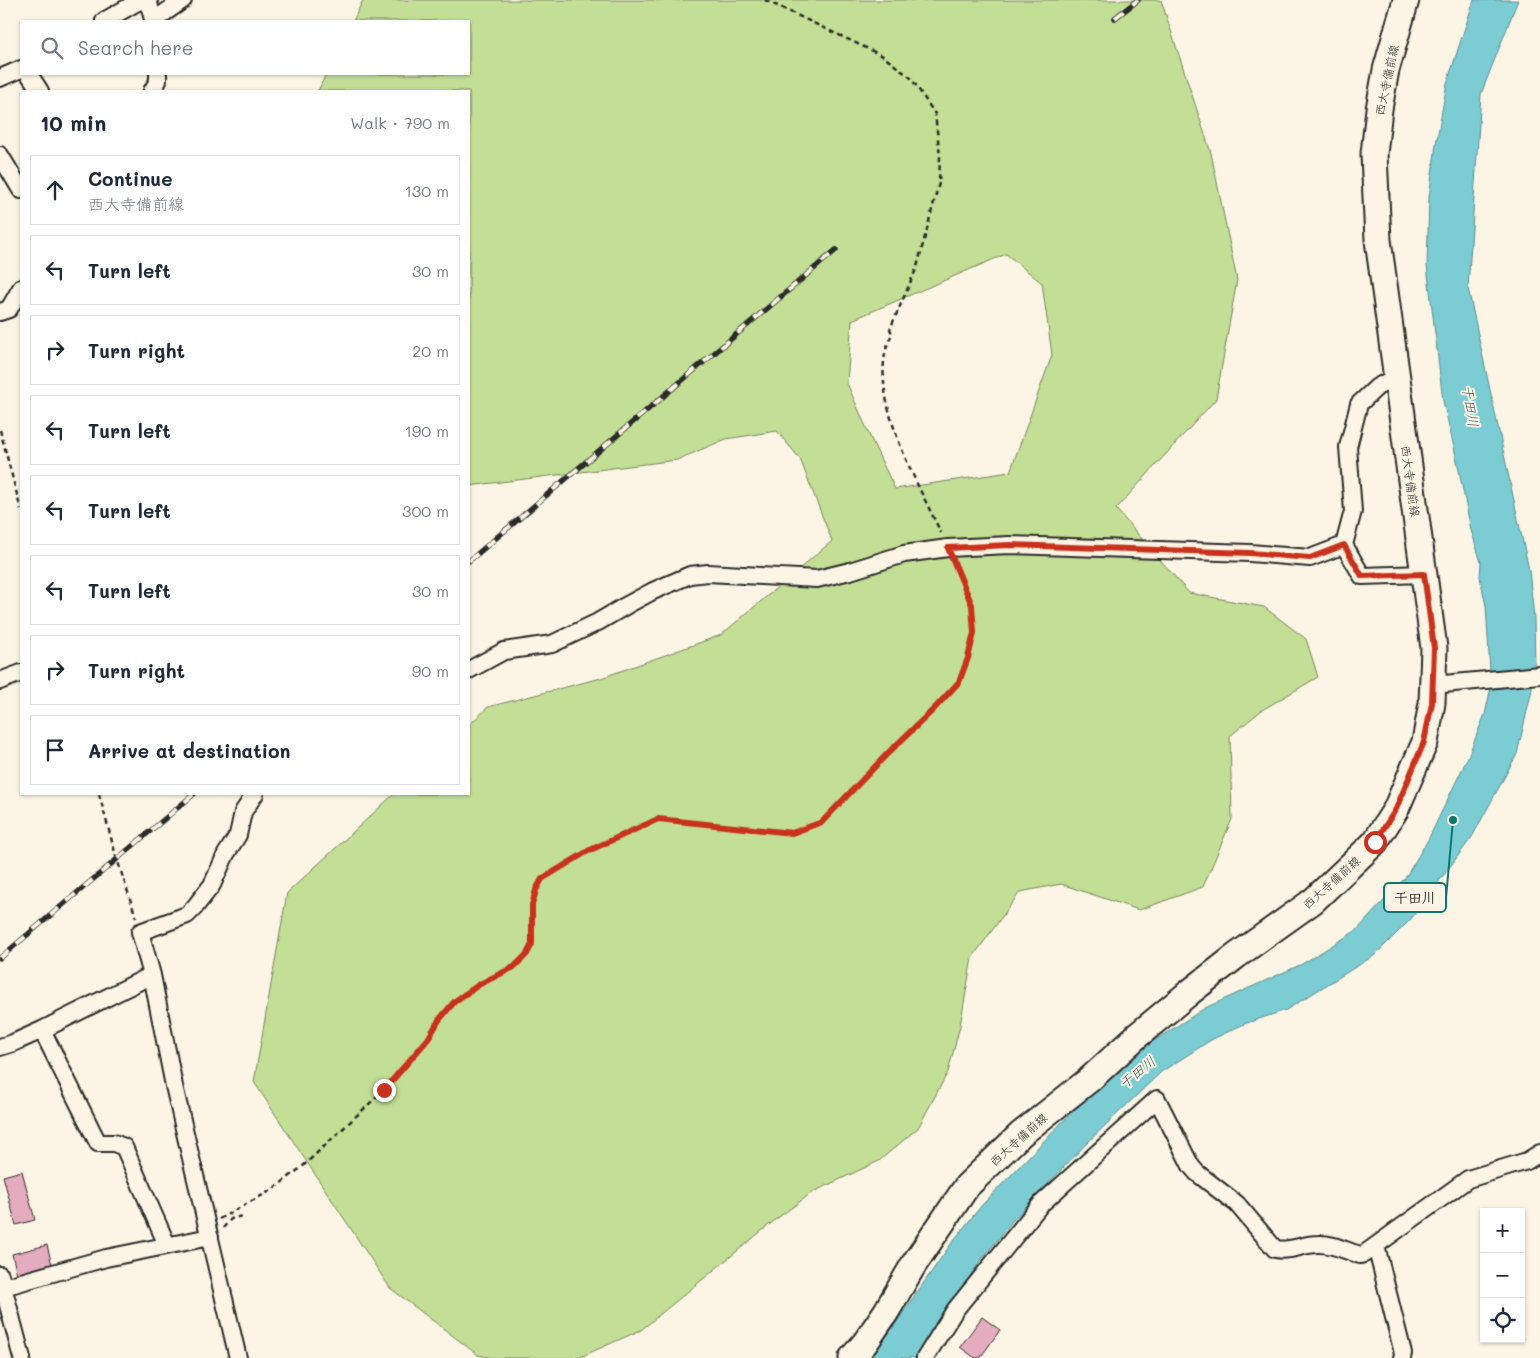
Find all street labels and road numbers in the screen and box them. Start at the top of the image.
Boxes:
street label: 西大寺備前線 [1371,43,1401,117]
street label: 西大寺備前線 [1398,444,1424,518]
street label: 西大寺備前線 [1299,852,1363,912]
street label: 西大寺備前線 [986,1109,1050,1169]

